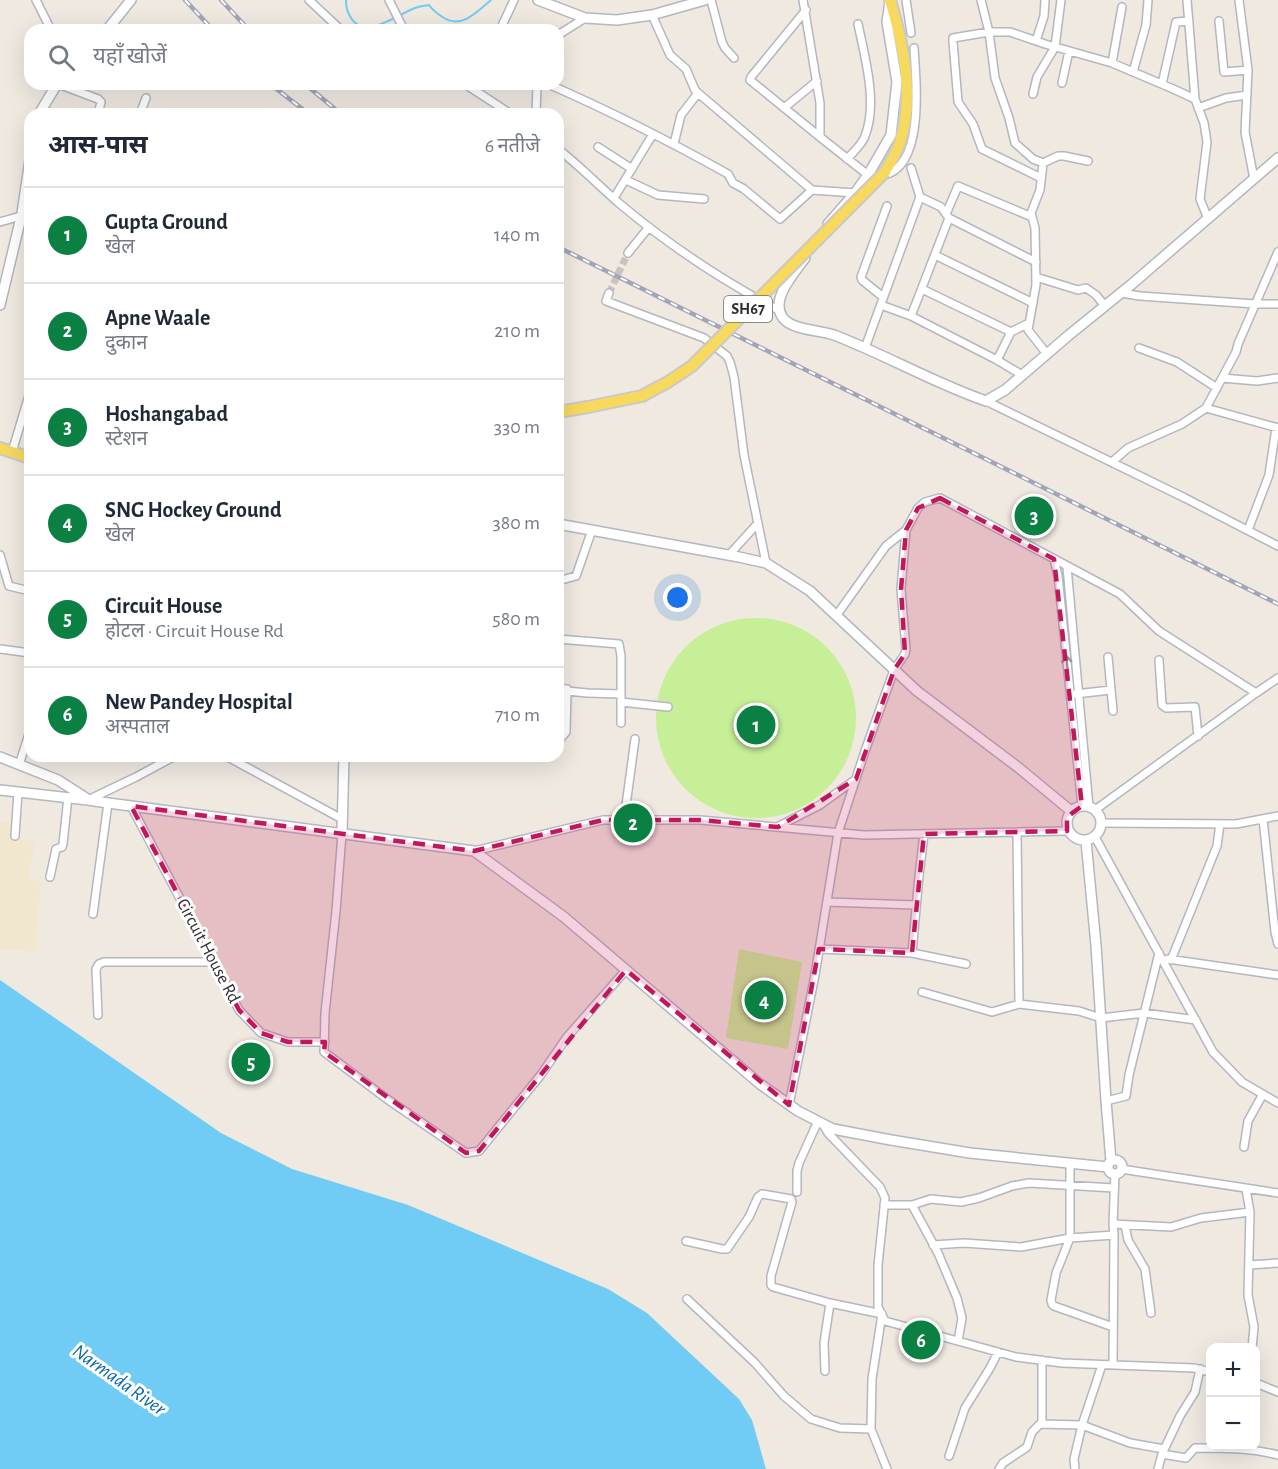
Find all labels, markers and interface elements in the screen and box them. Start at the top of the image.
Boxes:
search box [24,24,564,90]
icon: search [45,41,78,74]
text: यहाँ खोजें [93,45,167,67]
text: आस-पास [48,132,148,158]
text: 6 नतीजे [485,136,540,156]
text: Gupta Ground [105,211,228,233]
text: 1 [64,225,71,245]
text: 140 m [494,225,540,245]
text: खेल [105,237,135,257]
road number: SH67 [724,296,772,322]
text: Apne Waale [105,307,210,329]
text: 2 [63,321,72,341]
text: 210 m [494,321,540,341]
text: दुकान [105,333,147,353]
text: Hoshangabad [105,403,228,425]
text: 3 [63,417,72,437]
text: 330 m [494,417,540,437]
text: स्टेशन [105,429,148,449]
pin: 3 [1014,494,1054,538]
text: SNG Hockey Ground [105,499,282,521]
text: 4 [62,513,73,533]
text: 380 m [492,513,540,533]
text: खेल [105,525,135,545]
your location [663,583,692,612]
text: Circuit House [105,595,222,617]
text: 5 [63,609,72,629]
text: 580 m [492,609,540,629]
text: होटल · Circuit House Rd [105,621,284,641]
one-way arrow [1061,655,1072,675]
text: New Pandey Hospital [105,691,293,713]
pin: 1 [736,702,776,748]
text: 6 [63,705,72,725]
text: 710 m [495,705,540,725]
text: अस्पताल [105,717,170,737]
pin: 2 [614,800,652,846]
street label: Circuit House Rd [173,896,243,1006]
pin: 4 [744,978,783,1022]
pin: 5 [232,1040,270,1084]
pin: 6 [902,1318,940,1362]
water label: Narmada River [69,1341,170,1420]
map controls [1206,1343,1260,1451]
button: + [1206,1343,1260,1397]
button: − [1206,1397,1260,1451]

